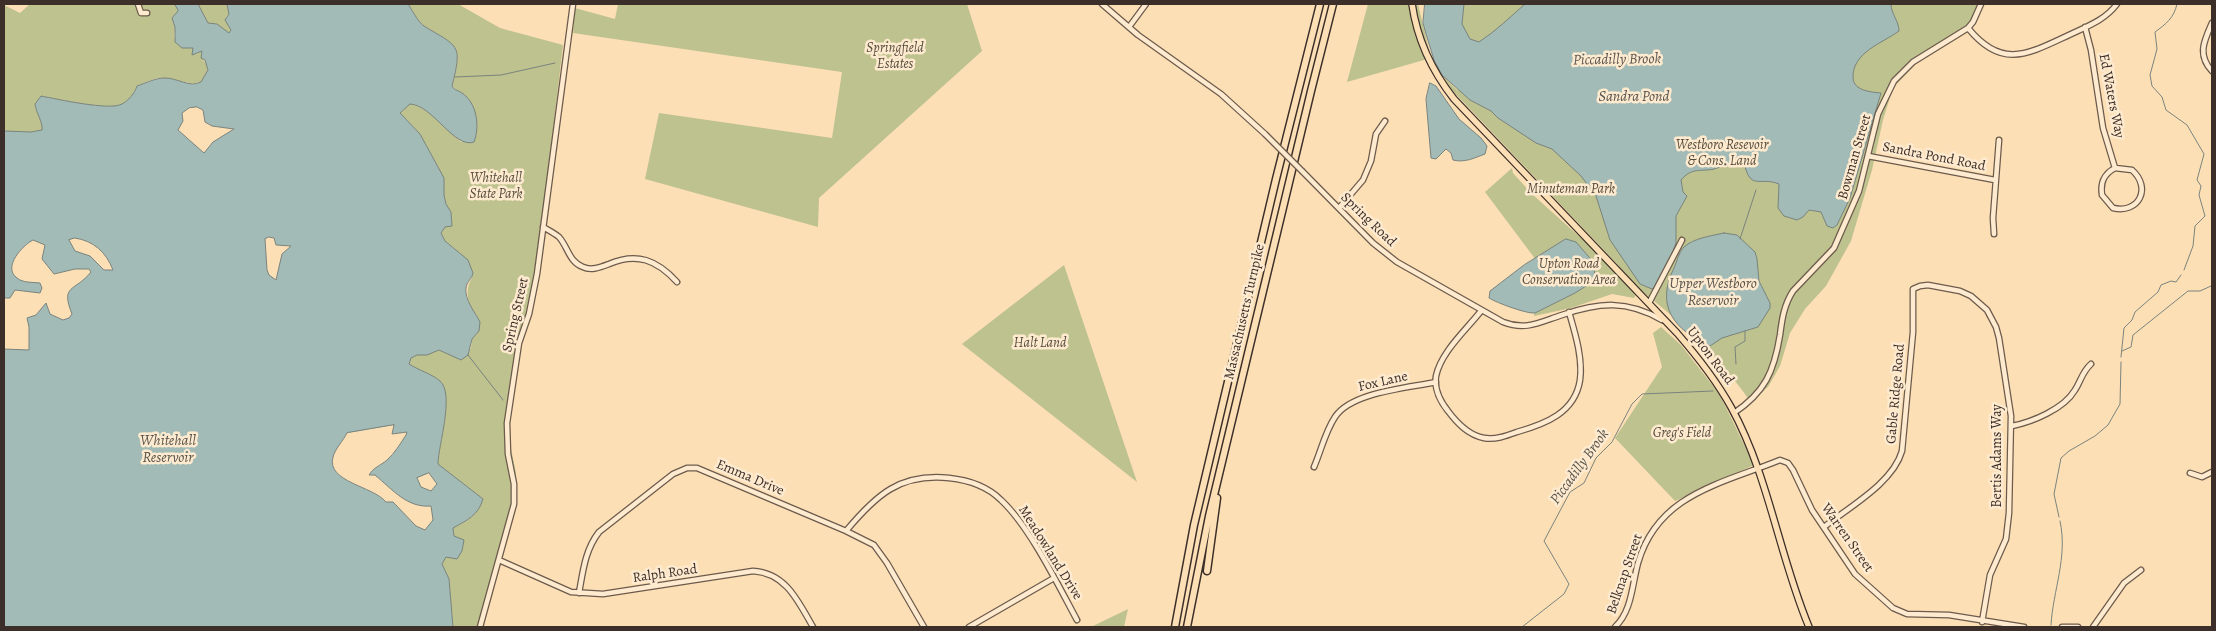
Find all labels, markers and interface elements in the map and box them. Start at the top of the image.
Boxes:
park label: Springfield Estates [866,41,924,74]
water label: Piccadilly Brook [1573,50,1661,70]
street label: Ed Waters Way [2095,52,2127,140]
water label: Sandra Pond [1599,88,1669,106]
street label: Bowman Street [1835,112,1875,202]
park label: Westboro Resevoir & Cons. Land [1676,138,1768,170]
street label: Sandra Pond Road [1881,139,1987,175]
park label: Whitehall State Park [470,171,522,203]
park label: Minuteman Park [1527,182,1615,198]
street label: Spring Road [1337,189,1399,251]
street label: Massachusetts Turnpike [1221,243,1269,381]
park label: Upton Road Conservation Area [1522,257,1616,290]
water label: Upper Westboro Reservoir [1669,275,1757,310]
street label: Spring Street [499,276,533,354]
street label: Upton Road [1683,324,1737,388]
park label: Halt Land [1014,336,1066,352]
street label: Gable Ridge Road [1883,343,1909,445]
street label: Fox Lane [1357,368,1409,396]
street label: Bertis Adams Way [1990,404,2006,508]
water label: Piccadilly Brook [1547,426,1613,508]
park label: Greg's Field [1653,426,1711,442]
water label: Whitehall Reservoir [140,432,196,467]
street label: Emma Drive [714,456,786,500]
street label: Warren Street [1817,500,1877,576]
street label: Meadowland Drive [1014,503,1086,603]
street label: Belknap Street [1603,532,1647,616]
street label: Ralph Road [632,561,698,587]

